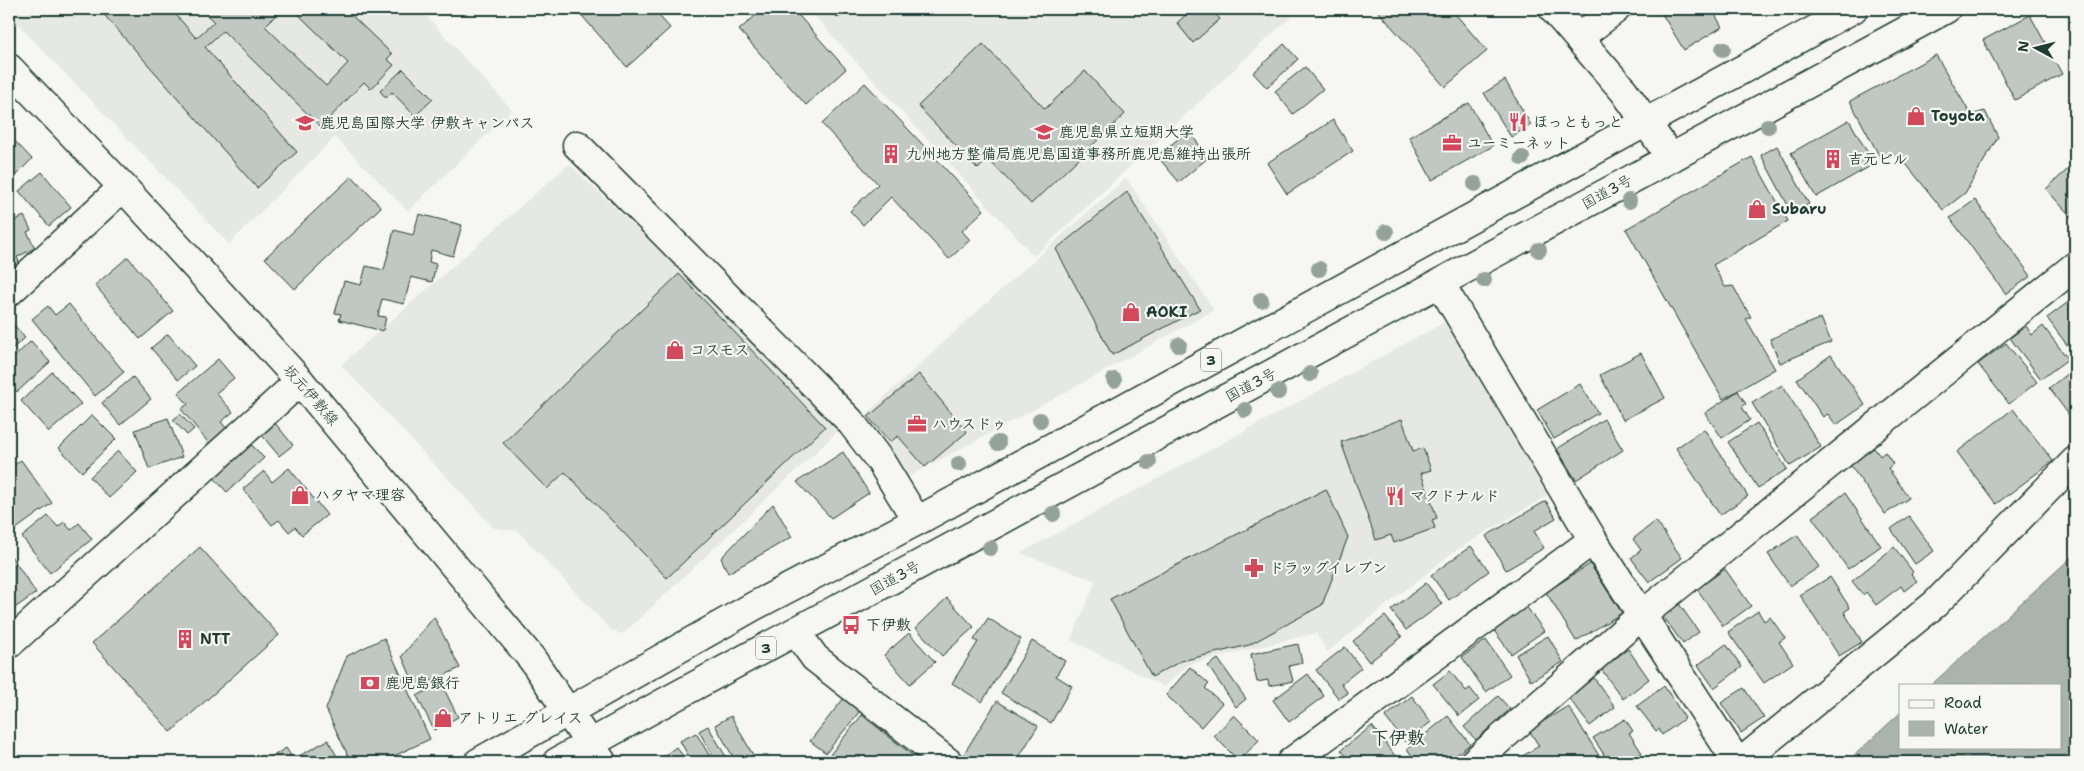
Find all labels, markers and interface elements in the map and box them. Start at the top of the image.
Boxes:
north arrow [2012,22,2062,72]
text: N [2013,40,2033,53]
shop icon: Toyota [1905,105,1927,127]
place label: Toyota [1931,106,1985,126]
restaurant icon: ほっともっと [1507,111,1529,133]
school or university icon: 鹿児島国際大学 伊敷キャンパス [294,112,316,134]
place label: ほっともっと [1533,112,1623,132]
place label: 鹿児島国際大学 伊敷キャンパス [320,113,535,133]
school or university icon: 鹿児島県立短期大学 [1033,121,1055,143]
place label: 鹿児島県立短期大学 [1059,122,1194,142]
office icon: ユーミーネット [1441,132,1463,154]
place label: ユーミーネット [1467,133,1570,153]
building icon: 九州地方整備局鹿児島国道事務所鹿児島維持出張所 [880,143,902,165]
place label: 九州地方整備局鹿児島国道事務所鹿児島維持出張所 [906,144,1251,164]
building icon: 吉元ビル [1822,148,1844,170]
place label: 吉元ビル [1848,149,1908,169]
street label: 国道3号 [1578,170,1636,214]
shop icon: Subaru [1746,198,1768,220]
place label: Subaru [1772,199,1827,219]
shop icon: AOKI [1120,301,1142,323]
place label: AOKI [1146,302,1187,322]
shop icon: コスモス [664,339,686,361]
place label: コスモス [690,340,749,360]
road number: 3 [1201,348,1221,372]
street label: 坂元伊敷線 [279,360,343,430]
street label: 国道3号 [1222,363,1280,407]
office icon: ハウスドゥ [906,413,928,435]
place label: ハウスドゥ [932,414,1006,434]
shop icon: ハタヤマ理容 [289,484,311,506]
place label: ハタヤマ理容 [315,485,405,505]
restaurant icon: マクドナルド [1384,485,1406,507]
place label: マクドナルド [1410,486,1499,506]
street label: 国道3号 [866,556,924,600]
pharmacy icon: ドラッグイレブン [1243,557,1265,579]
place label: ドラッグイレブン [1269,558,1387,578]
bus stop icon: 下伊敷 [840,614,862,636]
place label: 下伊敷 [866,615,911,635]
building icon: NTT [174,628,196,650]
place label: NTT [200,629,231,649]
road number: 3 [756,636,776,660]
bank icon: 鹿児島銀行 [359,672,381,694]
place label: 鹿児島銀行 [385,673,460,693]
legend [1899,684,2062,748]
text: Road [1944,693,1982,713]
shop icon: アトリエ グレイス [432,707,454,729]
place label: アトリエ グレイス [458,708,583,728]
text: Water [1944,719,1988,739]
district label: 下伊敷 [1371,726,1425,750]

